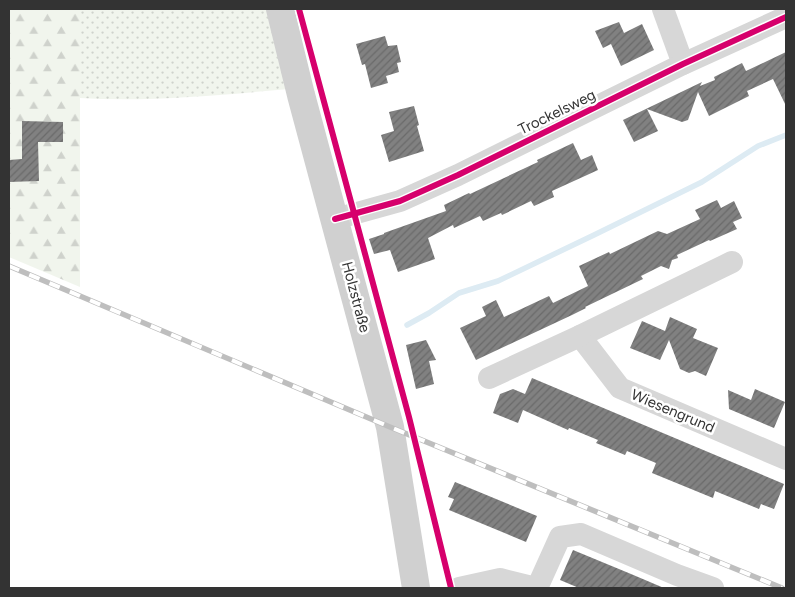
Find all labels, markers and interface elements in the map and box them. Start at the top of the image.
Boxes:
street label: Trockelsweg [515,86,599,138]
street label: Holzstraße [338,260,374,334]
street label: Wiesengrund [629,385,717,437]

